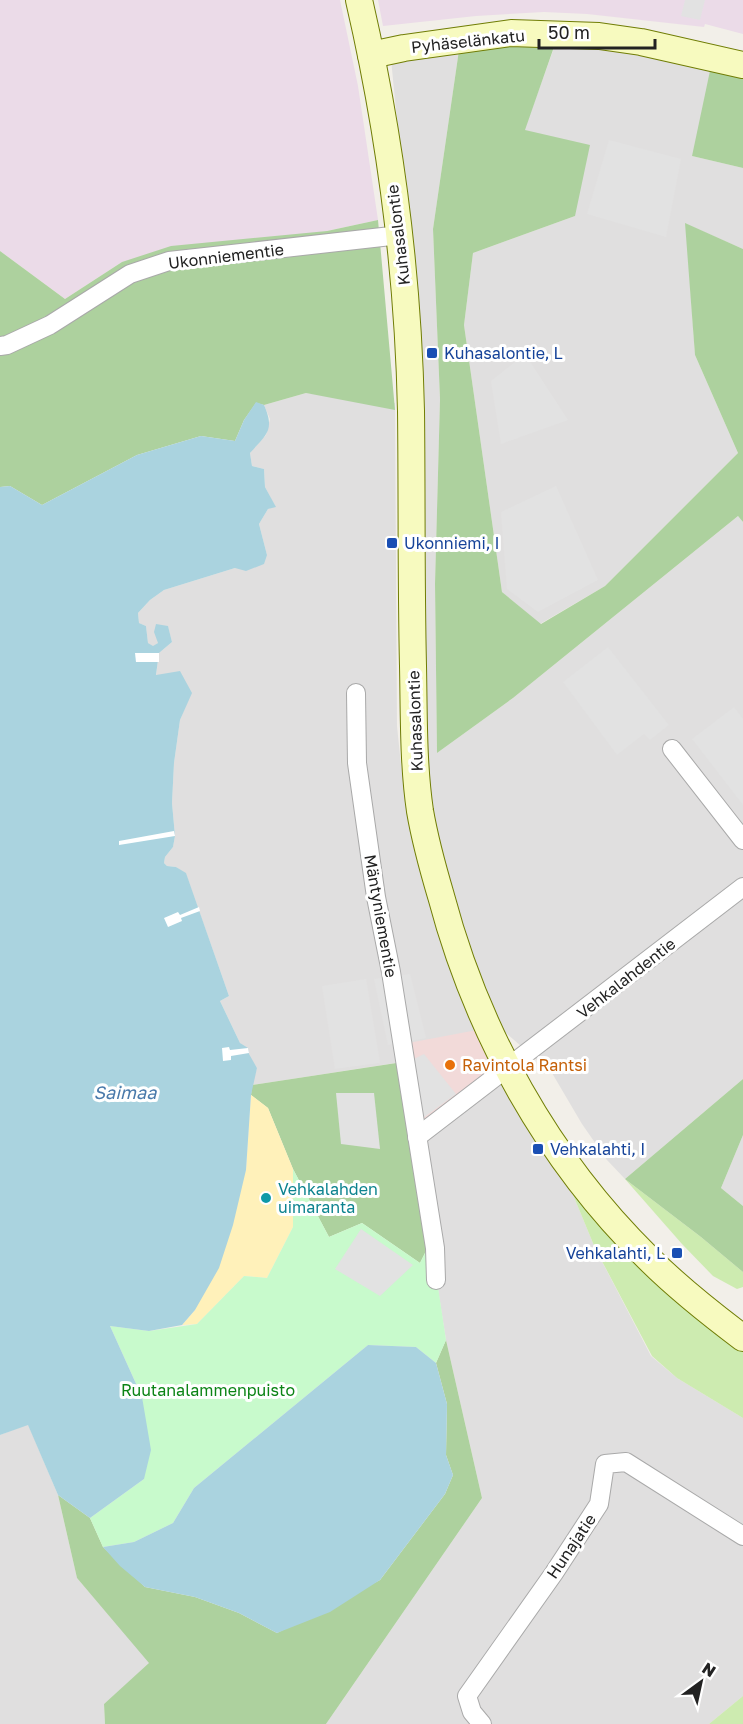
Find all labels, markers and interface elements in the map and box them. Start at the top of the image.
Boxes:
scale bar [539,12,654,50]
text: 50 m [548,21,590,43]
street label: Pyhäselänkatu [410,25,526,57]
street label: Kuhasalontie [382,184,414,286]
street label: Ukonniementie [167,239,285,273]
place label: Kuhasalontie, L [444,343,563,363]
marker: Kuhasalontie, L [425,346,439,360]
place label: Ukonniemi, I [404,533,500,553]
marker: Ukonniemi, I [385,536,399,550]
street label: Kuhasalontie [403,670,427,772]
street label: Mäntyniementie [360,853,402,979]
street label: Vehkalahdentie [573,933,679,1023]
place label: Ravintola Rantsi [462,1055,587,1075]
marker: Ravintola Rantsi [443,1058,457,1072]
water label: Saimaa [94,1081,157,1103]
place label: Vehkalahti, I [550,1139,645,1159]
marker: Vehkalahti, I [531,1142,545,1156]
place label: Vehkalahden uimaranta [278,1179,378,1217]
marker: Vehkalahden uimaranta [259,1191,273,1205]
place label: Vehkalahti, L [566,1243,665,1263]
marker: Vehkalahti, L [670,1246,684,1260]
park label: Ruutanalammenpuisto [121,1380,295,1400]
street label: Hunajatie [542,1510,600,1582]
north arrow [671,1652,731,1712]
text: N [699,1658,720,1681]

